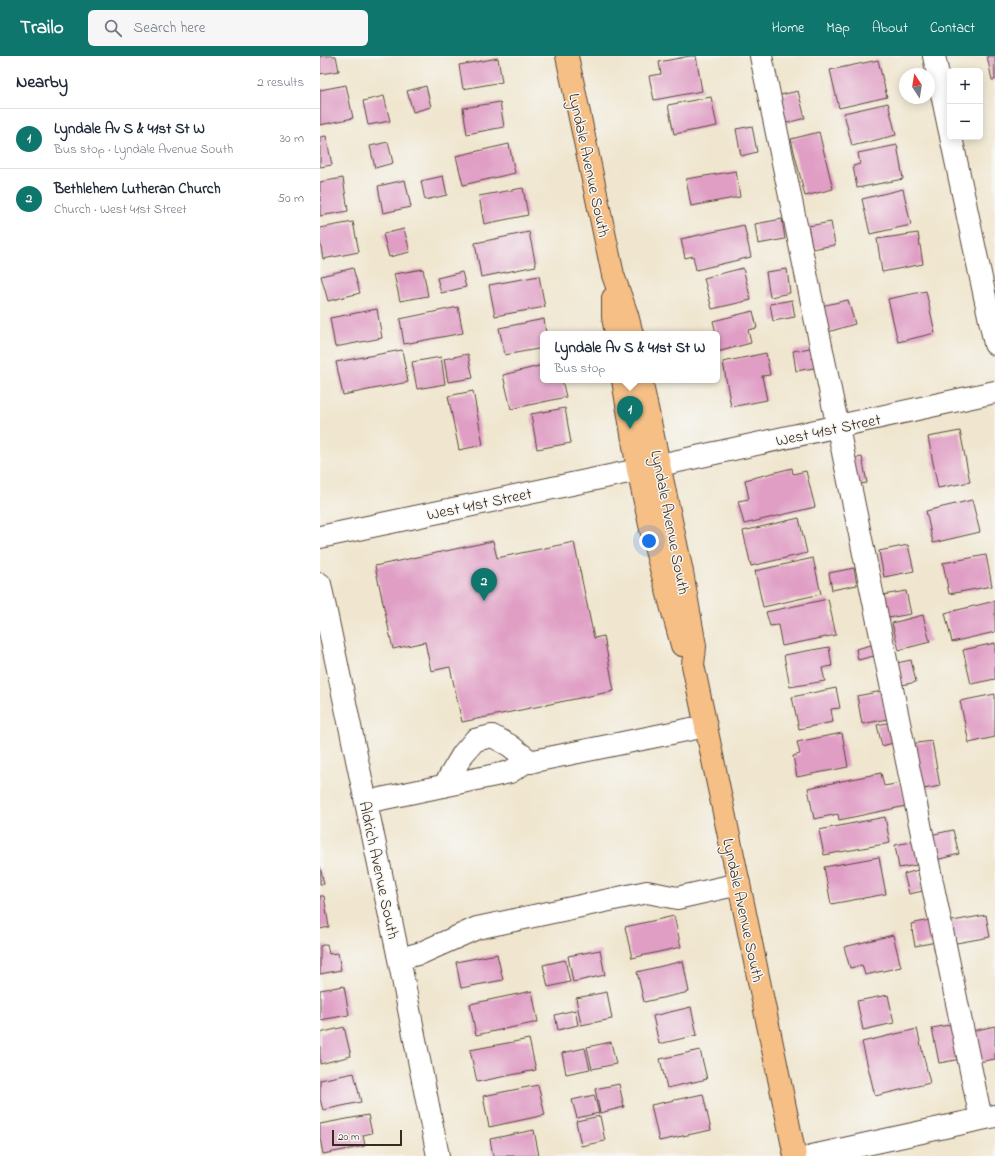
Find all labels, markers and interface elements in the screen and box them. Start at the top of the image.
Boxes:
search box [88,10,368,46]
text: Trailo [20,15,64,42]
icon: search [102,17,124,39]
text: Search here [134,17,205,39]
text: Home [772,18,804,39]
text: Map [826,18,850,39]
text: About [872,18,908,39]
text: Contact [930,18,975,39]
north arrow [899,68,935,104]
map controls [947,68,983,140]
button: + [947,68,983,104]
text: Nearby [16,70,68,95]
text: 2 results [257,73,304,92]
street label: Lyndale Avenue South [561,91,615,240]
button: − [947,104,983,140]
text: Lyndale Av S & 41st St W [54,118,205,140]
text: 1 [27,129,31,148]
text: 30 m [280,129,304,148]
text: Bus stop · Lyndale Avenue South [54,140,233,159]
text: Bethlehem Lutheran Church [54,178,221,200]
text: 2 [26,189,32,208]
text: 50 m [278,189,304,208]
text: Church · West 41st Street [54,200,187,219]
popup [540,331,720,383]
text: Lyndale Av S & 41st St W [555,337,706,359]
text: Bus stop [555,359,605,378]
pin: 1 [617,396,643,429]
street label: West 41st Street [774,408,884,454]
street label: Lyndale Avenue South [643,448,695,597]
street label: West 41st Street [425,482,535,528]
your location [639,531,659,551]
pin: 2 [471,568,497,601]
street label: Aldrich Avenue South [352,799,404,942]
street label: Lyndale Avenue South [715,836,769,985]
scale bar [332,1128,402,1147]
text: 20 m [338,1129,360,1145]

